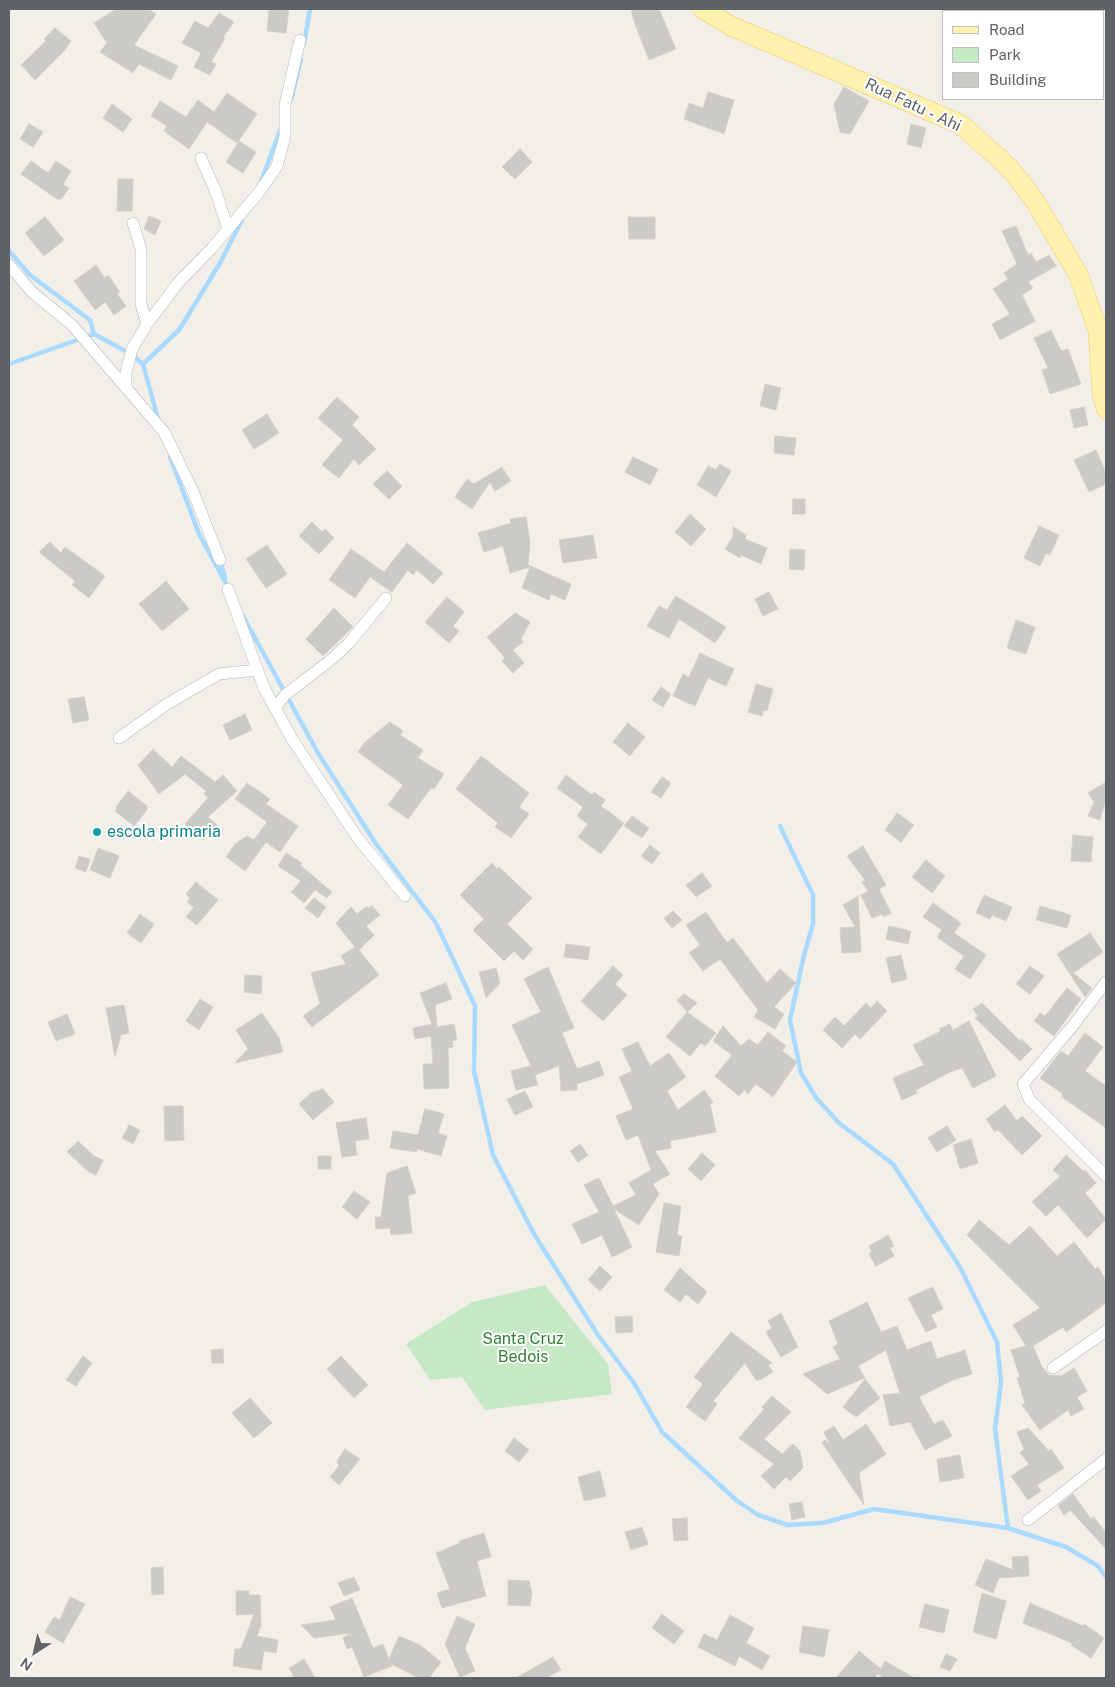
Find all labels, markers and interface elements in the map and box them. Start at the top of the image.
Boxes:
legend [942,10,1105,100]
text: Road [989,21,1025,38]
text: Park [989,46,1021,63]
text: Building [989,71,1047,88]
street label: Rua Fatu - Ahi [862,74,964,136]
place label: escola primaria [107,822,221,842]
marker: escola primaria [91,826,103,838]
park label: Santa Cruz Bedois [482,1329,564,1367]
north arrow [10,1627,60,1677]
text: N [17,1655,35,1674]

